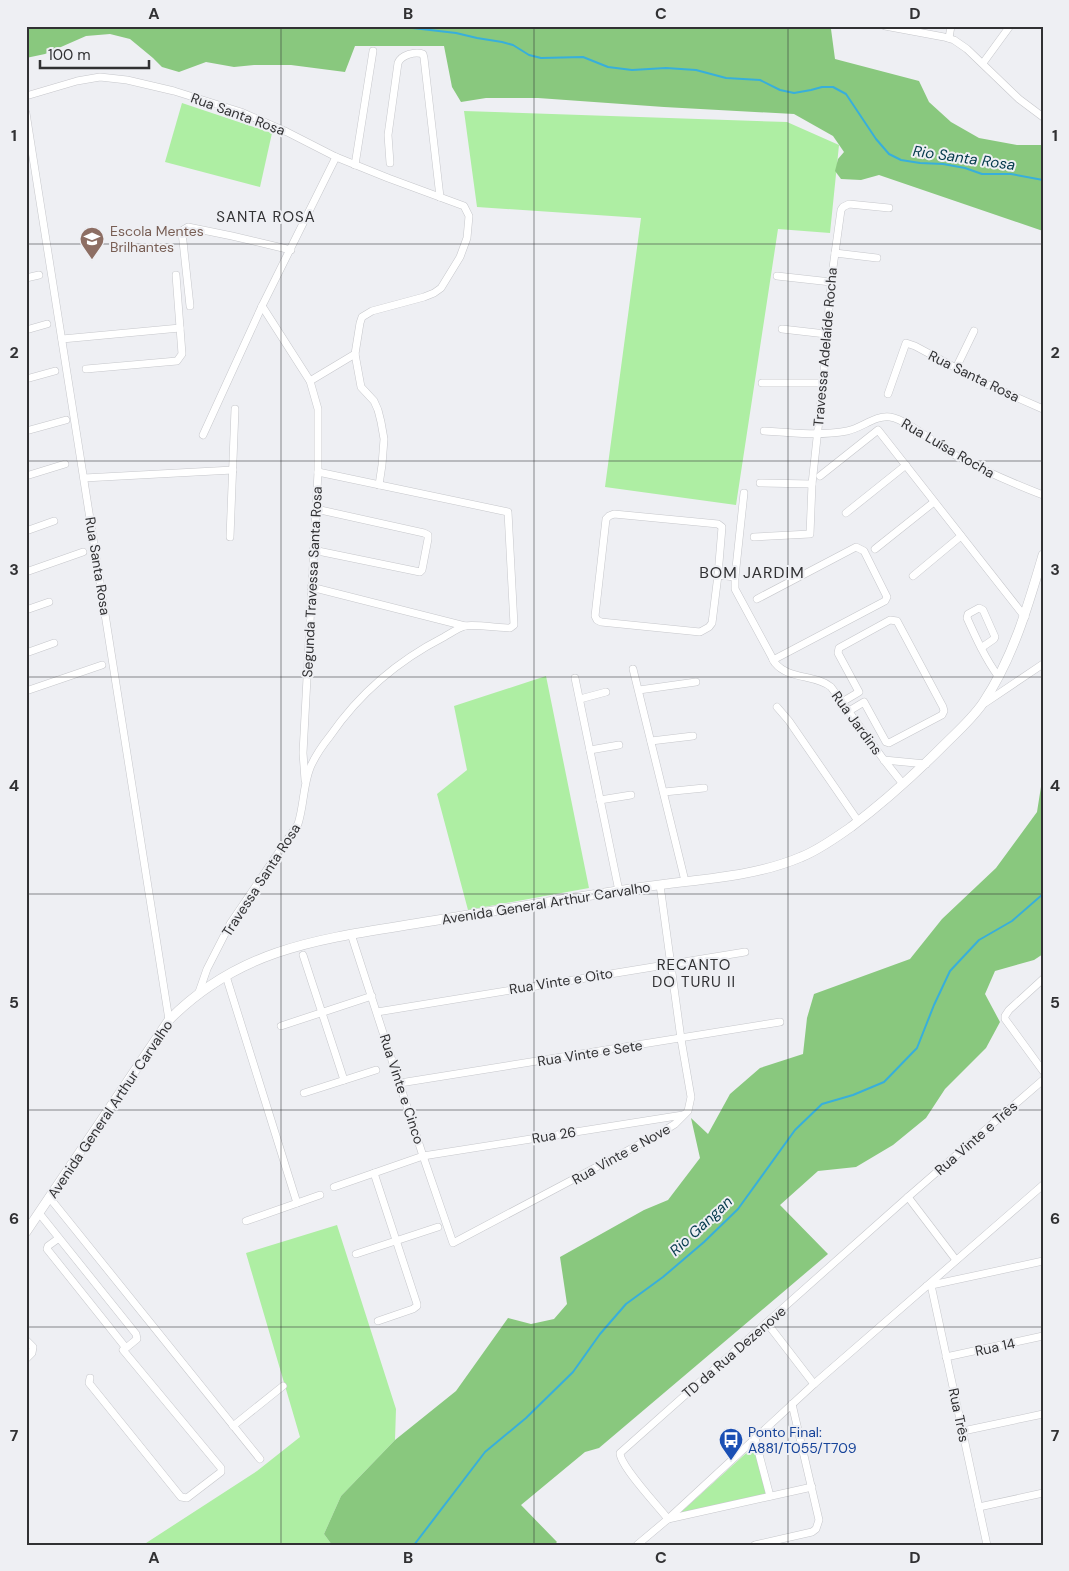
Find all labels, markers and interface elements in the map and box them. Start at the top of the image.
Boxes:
text: A [148,3,160,24]
text: B [403,3,413,24]
text: C [655,3,667,24]
text: D [909,3,921,24]
scale bar [40,38,149,70]
text: 100 m [48,45,91,65]
street label: Rua Santa Rosa [188,89,288,139]
text: 1 [11,125,17,146]
text: 1 [1052,125,1058,146]
water label: Rio Santa Rosa [912,141,1016,175]
district label: SANTA ROSA [216,207,316,227]
place label: Escola Mentes Brilhantes [110,222,204,256]
school or university icon: Escola Mentes Brilhantes [79,226,105,260]
street label: Travessa Adelaíde Rocha [809,267,841,427]
text: 2 [9,342,19,363]
text: 2 [1050,342,1060,363]
street label: Rua Santa Rosa [926,346,1022,406]
street label: Rua Luísa Rocha [898,414,998,482]
street label: Segunda Travessa Santa Rosa [298,486,326,678]
street label: Rua Santa Rosa [81,516,115,616]
text: 3 [9,559,19,580]
text: 3 [1050,559,1060,580]
district label: BOM JARDIM [699,562,805,583]
street label: Rua Jardins [828,688,886,758]
text: 4 [9,775,19,796]
text: 4 [1050,775,1060,796]
street label: Travessa Santa Rosa [218,820,304,940]
street label: Avenida General Arthur Carvalho [440,878,652,928]
district label: RECANTO DO TURU II [652,955,736,992]
street label: Rua Vinte e Oito [508,964,614,998]
text: 5 [9,992,19,1013]
text: 5 [1050,992,1060,1013]
street label: Avenida General Arthur Carvalho [43,1016,177,1202]
street label: Rua Vinte e Cinco [376,1032,428,1146]
street label: Rua Vinte e Sete [536,1036,644,1070]
street label: Rua Vinte e Três [931,1097,1021,1179]
street label: Rua Vinte e Nove [569,1120,673,1188]
street label: Rua 26 [531,1123,577,1147]
water label: Rio Gangan [665,1191,737,1260]
text: 6 [9,1208,19,1229]
text: 6 [1050,1208,1060,1229]
street label: TD da Rua Dezenove [678,1302,790,1402]
street label: Rua 14 [973,1334,1017,1360]
street label: Rua Três [945,1386,973,1444]
place label: Ponto Final: A881/T055/T709 [748,1423,857,1457]
text: 7 [10,1425,19,1446]
text: 7 [1051,1425,1060,1446]
bus stop icon: Ponto Final: A881/T055/T709 [718,1427,744,1461]
text: A [148,1547,160,1568]
text: B [403,1547,413,1568]
text: C [655,1547,667,1568]
text: D [909,1547,921,1568]

